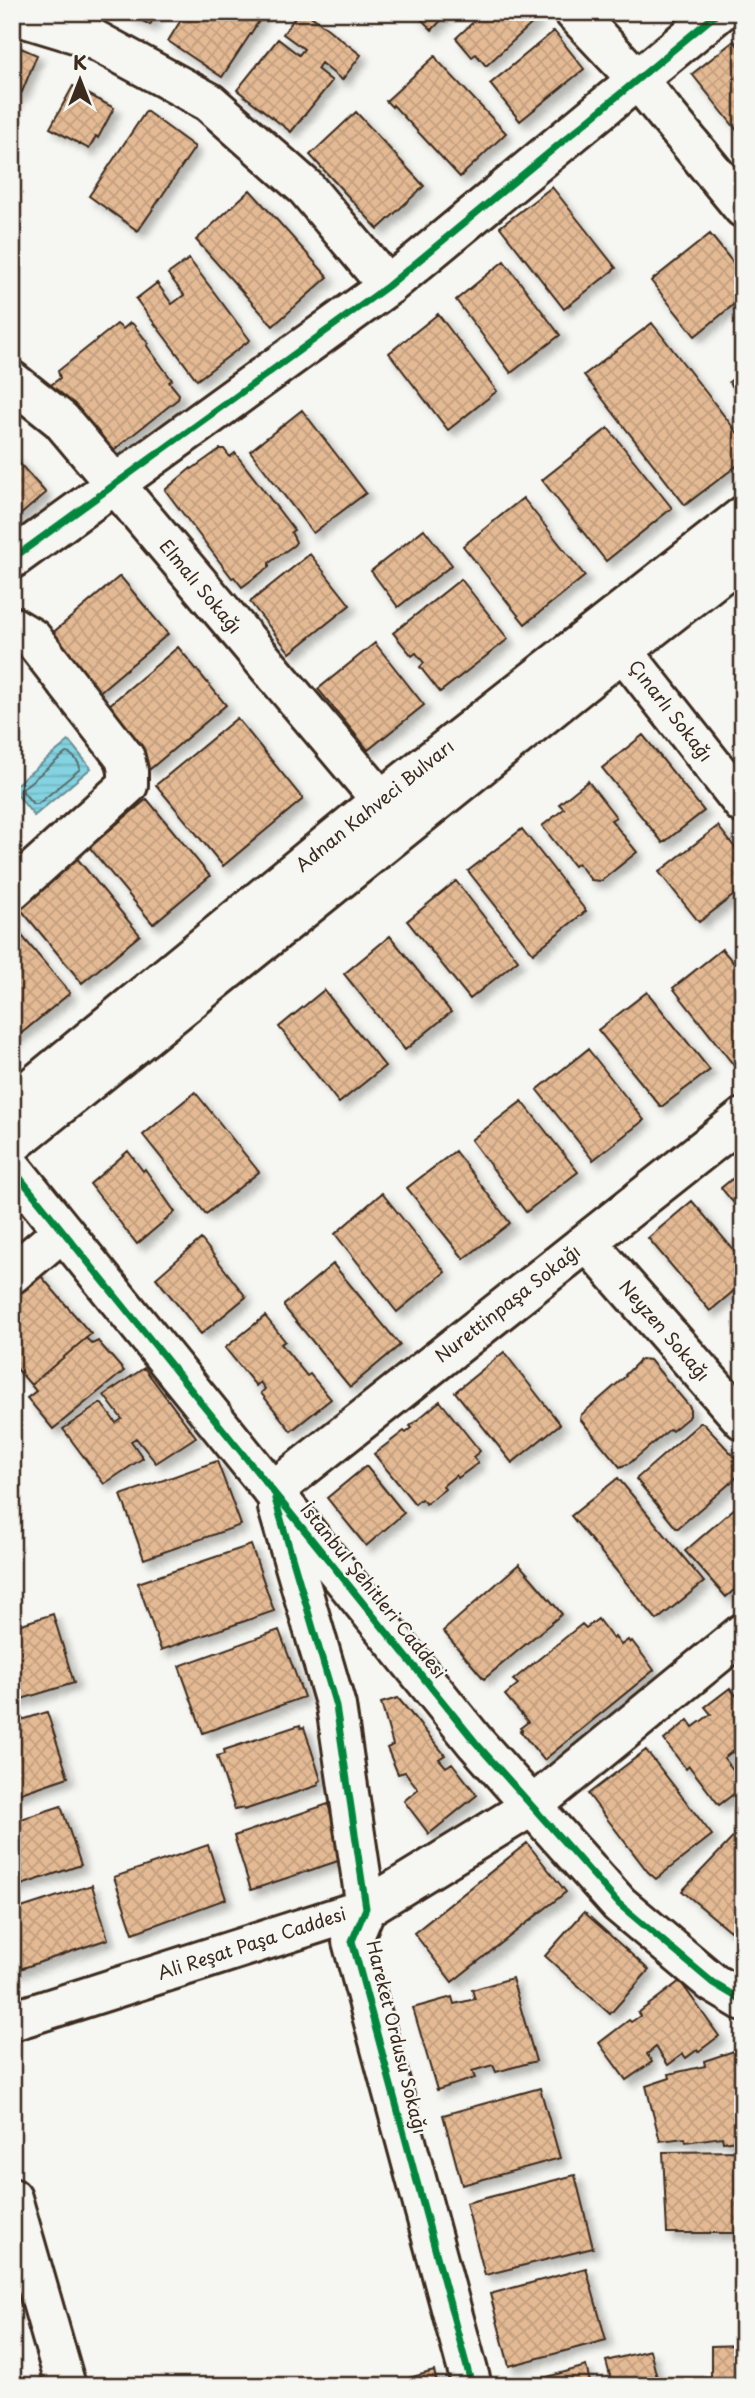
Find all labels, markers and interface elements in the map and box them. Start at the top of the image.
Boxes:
north arrow [46,46,116,116]
text: K [73,48,87,76]
street label: Elmalı Sokağı [154,533,249,639]
street label: Çınarlı Sokağı [623,653,720,767]
street label: Adnan Kahveci Bulvarı [289,732,459,877]
street label: Nurettinpaşa Sokağı [429,1237,585,1368]
street label: Neyzen Sokağı [614,1274,717,1386]
street label: İstanbul Şehitleri Caddesi [295,1496,454,1684]
street label: Ali Reşat Paşa Caddesi [154,1899,349,1986]
street label: Hareket Ordusu Sokağı [360,1937,435,2136]

